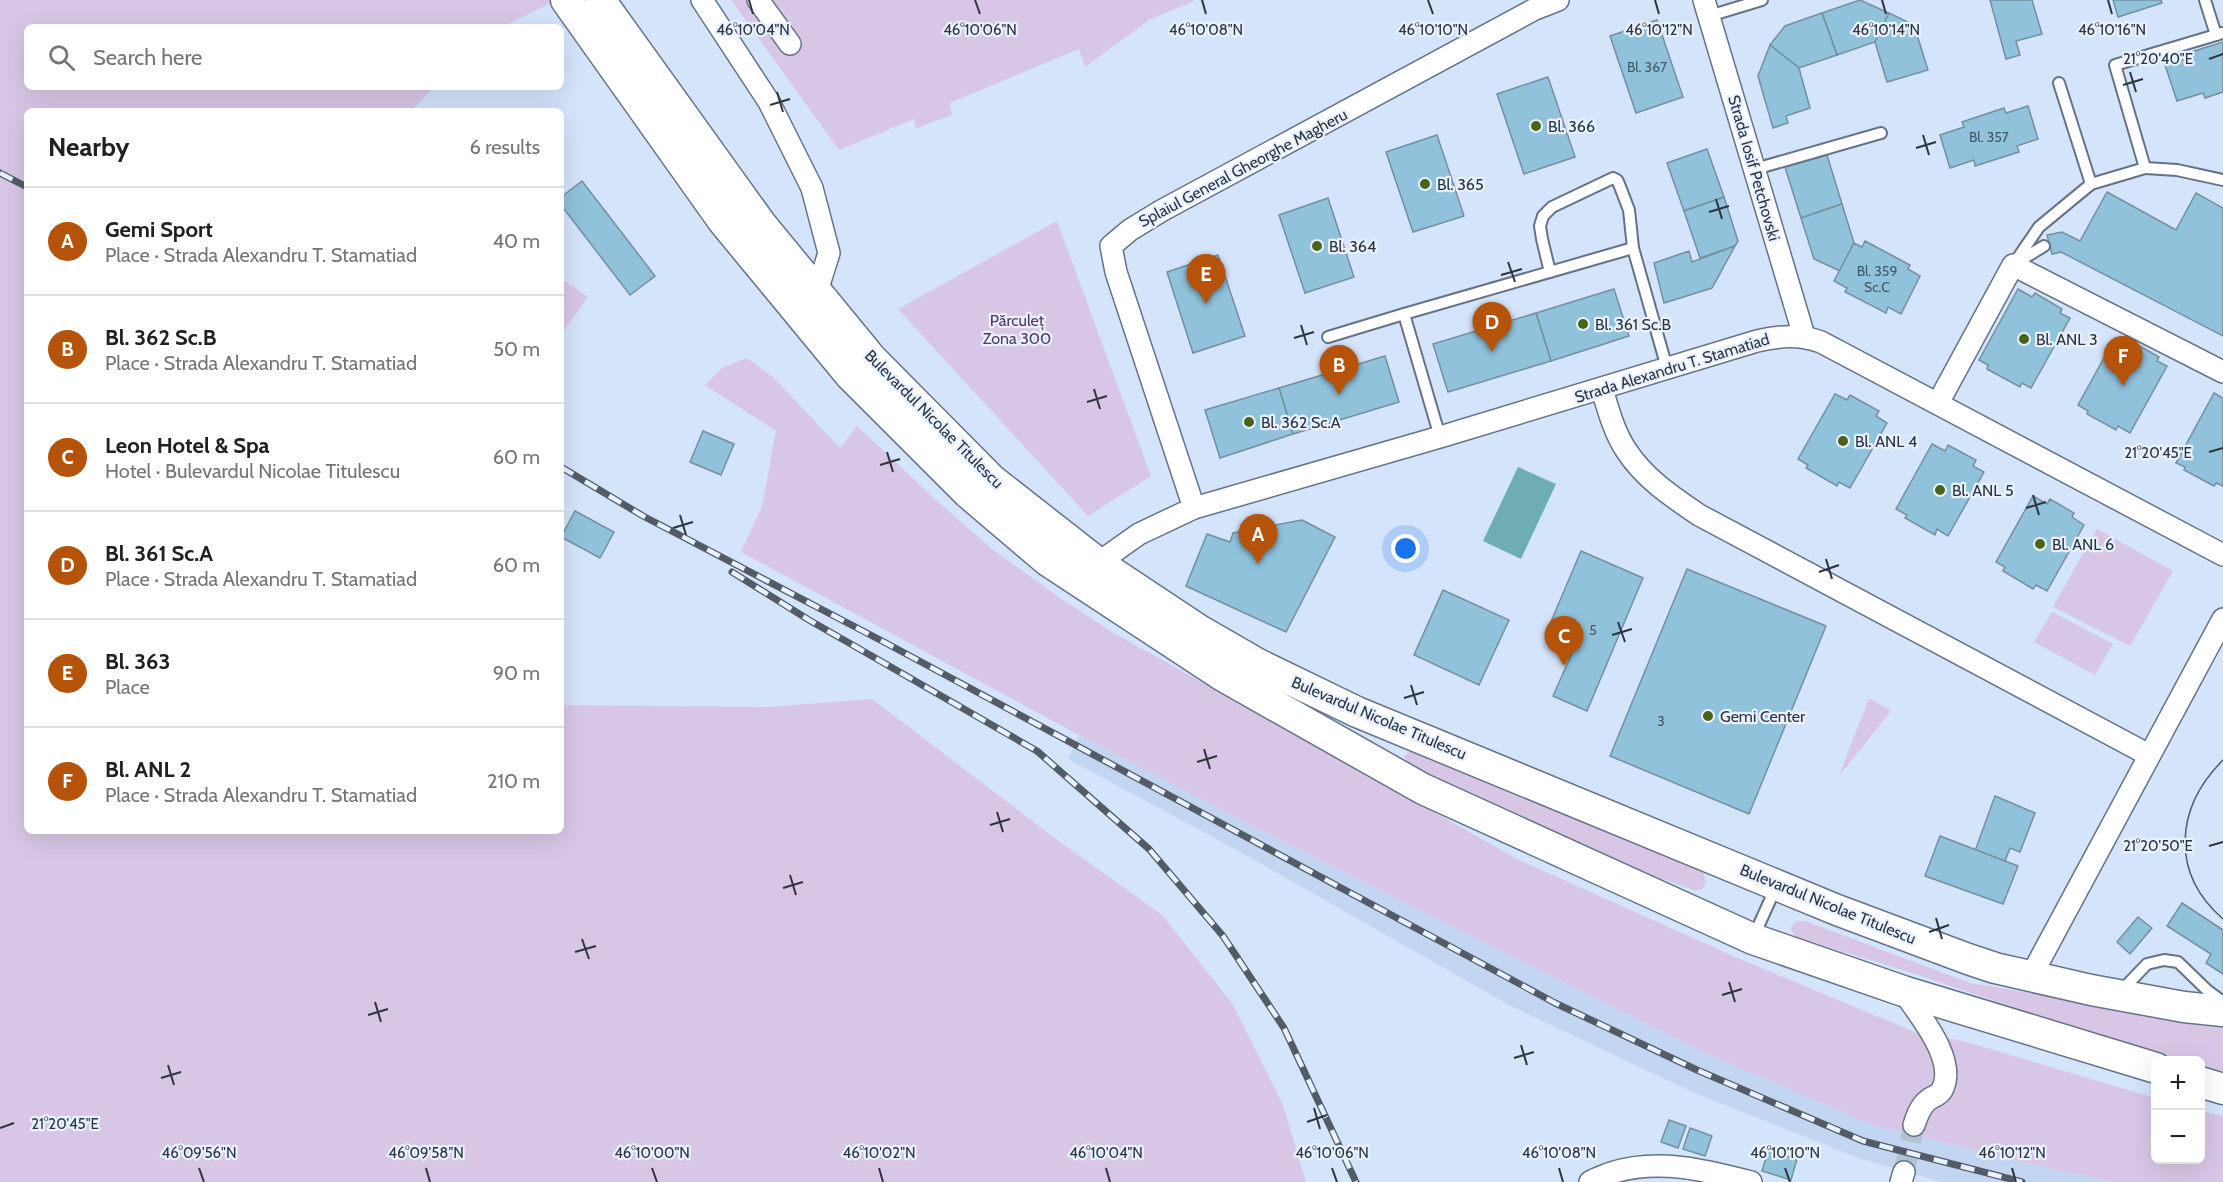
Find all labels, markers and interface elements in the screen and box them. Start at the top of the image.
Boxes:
text: 46°10'04"N [716,21,790,39]
text: 46°10'06"N [943,21,1017,39]
text: 46°10'08"N [1169,21,1243,39]
text: 46°10'10"N [1398,21,1468,39]
text: 46°10'12"N [1625,21,1693,39]
text: 46°10'14"N [1852,21,1920,39]
text: 46°10'16"N [2078,21,2146,39]
search box [24,24,564,90]
icon: search [45,41,78,74]
text: Search here [93,44,202,71]
text: 21°20'40"E [2123,50,2193,68]
house number: Bl. 367 [1627,58,1667,76]
street label: Strada Iosif Petchovski [1724,93,1784,243]
street label: Splaiul General Gheorghe Magheru [1136,105,1350,231]
place label: Bl. 366 [1548,117,1595,136]
marker: Bl. 366 [1529,119,1543,133]
house number: Bl. 357 [1969,128,2009,146]
text: Nearby [48,131,129,163]
text: 6 results [469,135,540,159]
place label: Bl. 365 [1437,175,1484,194]
marker: Bl. 365 [1418,177,1432,191]
text: Gemi Sport [105,216,213,243]
text: A [61,229,74,253]
text: 40 m [492,229,540,253]
place label: Bl. 364 [1329,237,1376,256]
marker: Bl. 364 [1310,239,1324,253]
text: Place · Strada Alexandru T. Stamatiad [105,243,417,267]
pin: E [1186,254,1226,304]
house number: Bl. 359 Sc.C [1857,262,1897,296]
pin: D [1472,302,1512,352]
park label: Părculeț Zona 300 [983,311,1051,348]
place label: Bl. 361 Sc.B [1595,315,1672,334]
marker: Bl. 361 Sc.B [1576,317,1590,331]
text: Bl. 362 Sc.B [105,324,217,351]
street label: Strada Alexandru T. Stamatiad [1572,329,1772,407]
place label: Bl. ANL 3 [2036,330,2098,349]
marker: Bl. ANL 3 [2017,332,2031,346]
pin: F [2104,336,2142,386]
text: B [61,337,74,361]
text: 50 m [493,337,540,361]
street label: Bulevardul Nicolae Titulescu [861,346,1007,492]
pin: B [1320,346,1358,395]
text: Place · Strada Alexandru T. Stamatiad [105,351,417,375]
place label: Bl. 362 Sc.A [1261,413,1341,432]
marker: Bl. 362 Sc.A [1242,415,1256,429]
text: Leon Hotel & Spa [105,432,270,459]
place label: Bl. ANL 4 [1855,432,1917,451]
marker: Bl. ANL 4 [1836,434,1850,448]
text: 21°20'45"E [2124,444,2192,462]
text: C [61,445,74,469]
text: 60 m [493,445,540,469]
text: Hotel · Bulevardul Nicolae Titulescu [105,459,400,483]
place label: Bl. ANL 5 [1952,481,2014,500]
marker: Bl. ANL 5 [1933,483,1947,497]
pin: A [1238,514,1278,564]
your location [1391,534,1420,563]
place label: Bl. ANL 6 [2052,535,2114,554]
marker: Bl. ANL 6 [2033,537,2047,551]
text: Bl. 361 Sc.A [105,540,213,567]
text: D [60,553,75,577]
text: 60 m [493,553,540,577]
text: Place · Strada Alexandru T. Stamatiad [105,567,417,591]
pin: C [1544,616,1584,666]
house number: 5 [1589,621,1597,639]
text: Bl. 363 [105,648,170,675]
text: E [62,661,73,685]
text: 90 m [493,661,540,685]
street label: Bulevardul Nicolae Titulescu [1289,673,1469,763]
text: Place [105,675,150,699]
place label: Gemi Center [1720,707,1806,726]
marker: Gemi Center [1701,709,1715,723]
house number: 3 [1657,712,1665,730]
text: Bl. ANL 2 [105,756,191,783]
text: F [62,769,73,793]
text: 210 m [487,769,540,793]
text: Place · Strada Alexandru T. Stamatiad [105,783,417,807]
text: 21°20'50"E [2123,837,2193,855]
street label: Bulevardul Nicolae Titulescu [1737,860,1919,948]
map controls [2151,1056,2205,1164]
button: + [2151,1056,2205,1110]
button: − [2151,1110,2205,1164]
text: 21°20'45"E [31,1115,99,1133]
text: 46°09'56"N [162,1144,236,1162]
text: 46°09'58"N [388,1144,464,1162]
text: 46°10'00"N [614,1144,690,1162]
text: 46°10'02"N [842,1144,916,1162]
text: 46°10'04"N [1069,1144,1143,1162]
text: 46°10'06"N [1295,1144,1369,1162]
text: 46°10'08"N [1522,1144,1596,1162]
text: 46°10'10"N [1750,1144,1820,1162]
text: 46°10'12"N [1978,1144,2046,1162]

